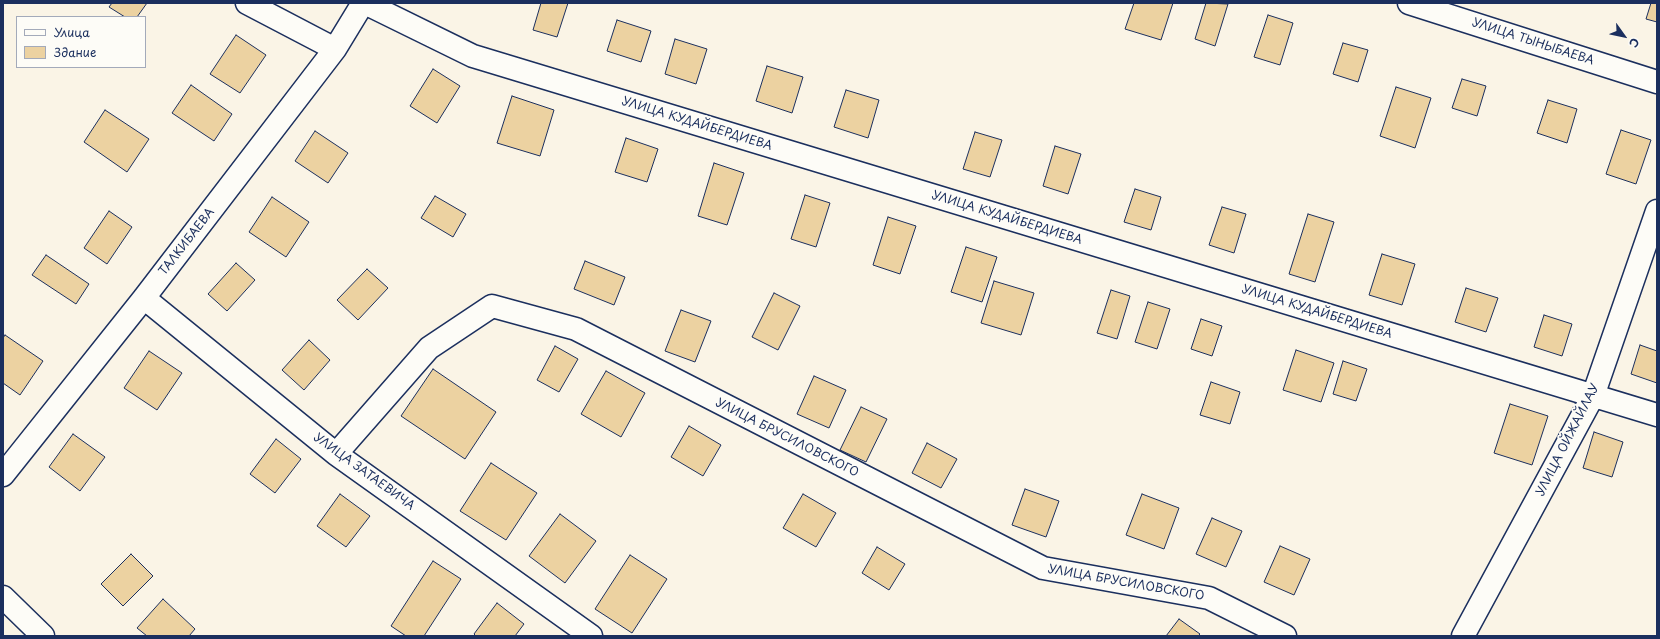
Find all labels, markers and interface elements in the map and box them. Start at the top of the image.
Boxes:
legend [16,16,146,68]
street label: УЛИЦА ТЫНЫБАЕВА [1470,16,1596,68]
north arrow [1604,16,1644,56]
text: Улица [54,23,90,41]
text: С [1625,35,1644,51]
text: Здание [54,43,96,61]
street label: УЛИЦА КУДАЙБЕРДИЕВА [620,94,774,154]
street label: УЛИЦА КУДАЙБЕРДИЕВА [930,188,1084,248]
street label: ТАЛКИБАЕВА [156,206,218,278]
street label: УЛИЦА КУДАЙБЕРДИЕВА [1240,282,1394,342]
street label: УЛИЦА ОЙЖАЙЛАУ [1533,381,1603,499]
street label: УЛИЦА БРУСИЛОВСКОГО [713,396,861,480]
street label: УЛИЦА ЗАТАЕВИЧА [311,431,417,513]
street label: УЛИЦА БРУСИЛОВСКОГО [1047,562,1205,604]

